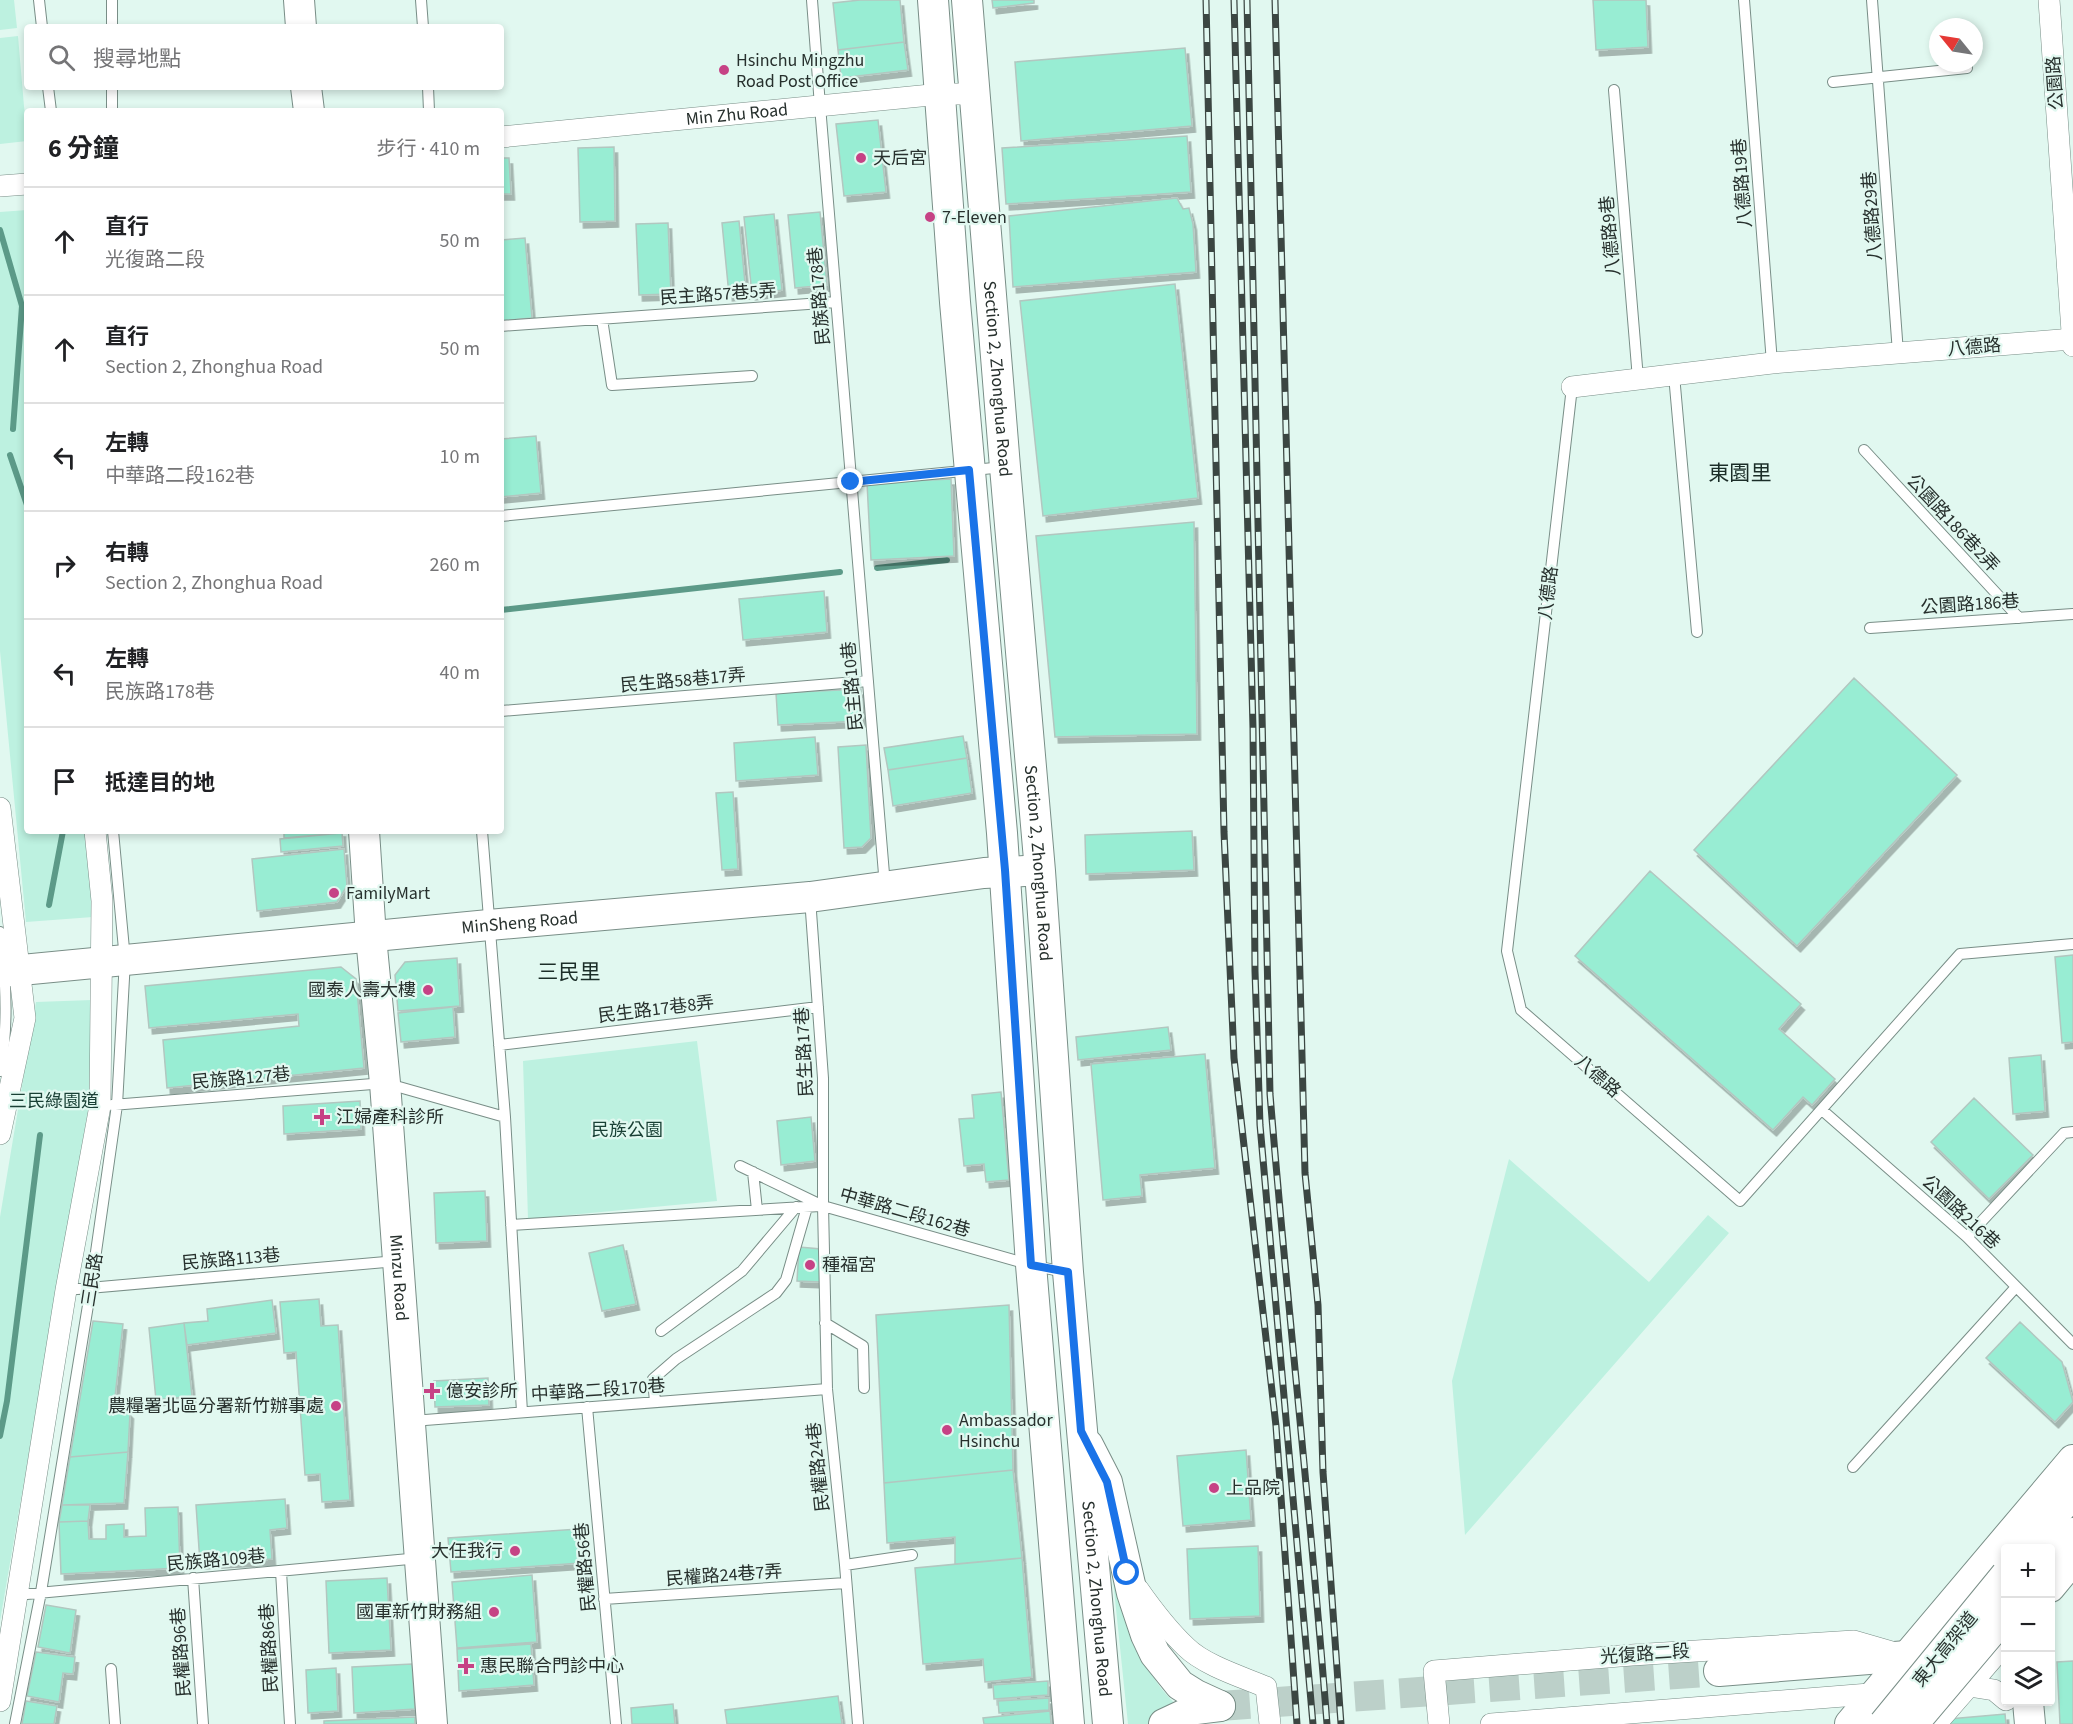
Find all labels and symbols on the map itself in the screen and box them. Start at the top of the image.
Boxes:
north arrow [1929,18,1983,72]
place label: Hsinchu Mingzhu Road Post Office [736,48,864,94]
street label: 公園路 [2041,55,2070,111]
marker: Hsinchu Mingzhu Road Post Office [717,63,731,77]
street label: Min Zhu Road [685,97,789,132]
street label: 八德路19巷 [1727,137,1758,229]
place label: 天后宮 [873,146,927,171]
marker: 天后宮 [854,151,868,165]
street label: 八德路29巷 [1857,170,1888,262]
street label: 八德路9巷 [1595,195,1626,277]
place label: 7-Eleven [942,205,1007,230]
marker: 7-Eleven [923,210,937,224]
street label: 民族路178巷 [803,246,836,346]
street label: 民主路57巷5弄 [659,278,777,311]
street label: Section 2, Zhonghua Road [977,280,1018,478]
street label: 八德路 [1946,333,2002,362]
district label: 東園里 [1709,458,1772,488]
route end [837,468,863,494]
street label: 公園路186巷2弄 [1901,469,2005,578]
street label: 八德路 [1533,565,1564,621]
street label: 公園路186巷 [1920,589,2020,620]
street label: 民主路10巷 [836,640,869,732]
street label: 民生路58巷17弄 [619,663,747,698]
street label: Section 2, Zhonghua Road [1018,764,1058,962]
place label: FamilyMart [346,881,430,906]
marker: FamilyMart [327,886,341,900]
street label: MinSheng Road [460,905,579,941]
district label: 三民里 [538,957,601,987]
place label: 國泰人壽大樓 [308,978,416,1003]
marker: 國泰人壽大樓 [421,983,435,997]
street label: 民生路17巷8弄 [597,990,716,1029]
street label: 民生路17巷 [790,1006,819,1098]
street label: 八德路 [1569,1049,1626,1104]
street label: 民族路127巷 [191,1062,291,1095]
park label: 三民綠園道 [9,1089,99,1114]
place label: 江婦產科診所 [336,1105,444,1130]
marker: 江婦產科診所 [313,1108,331,1126]
park label: 民族公園 [591,1118,663,1143]
street label: 公園路216巷 [1916,1170,2005,1255]
street label: 中華路二段162巷 [837,1182,973,1243]
street label: Minzu Road [383,1233,414,1322]
street label: 民族路113巷 [181,1243,281,1276]
street label: 三民路 [76,1251,109,1309]
place label: 種福宮 [822,1253,876,1278]
marker: 種福宮 [803,1258,817,1272]
street label: 中華路二段170巷 [530,1373,666,1408]
place label: 億安診所 [446,1379,518,1404]
marker: 億安診所 [423,1382,441,1400]
place label: 農糧署北區分署新竹辦事處 [108,1394,324,1419]
marker: 農糧署北區分署新竹辦事處 [329,1399,343,1413]
place label: Ambassador Hsinchu [959,1408,1053,1454]
street label: 民權路24巷 [801,1421,836,1513]
marker: Ambassador Hsinchu [940,1423,954,1437]
place label: 上品院 [1226,1476,1280,1501]
marker: 上品院 [1207,1481,1221,1495]
street label: Section 2, Zhonghua Road [1075,1500,1118,1698]
street label: 民權路56巷 [569,1521,602,1613]
place label: 大任我行 [431,1539,503,1564]
street label: 民族路109巷 [166,1544,266,1577]
marker: 大任我行 [508,1544,522,1558]
street label: 民權路24巷7弄 [665,1559,783,1592]
route start [1113,1559,1139,1585]
place label: 國軍新竹財務組 [356,1600,482,1625]
street label: 民權路86巷 [255,1602,284,1694]
marker: 國軍新竹財務組 [487,1605,501,1619]
street label: 民權路96巷 [166,1606,197,1698]
street label: 東大高架道 [1907,1606,1983,1692]
street label: 光復路二段 [1599,1639,1691,1670]
place label: 惠民聯合門診中心 [480,1654,624,1679]
marker: 惠民聯合門診中心 [457,1657,475,1675]

